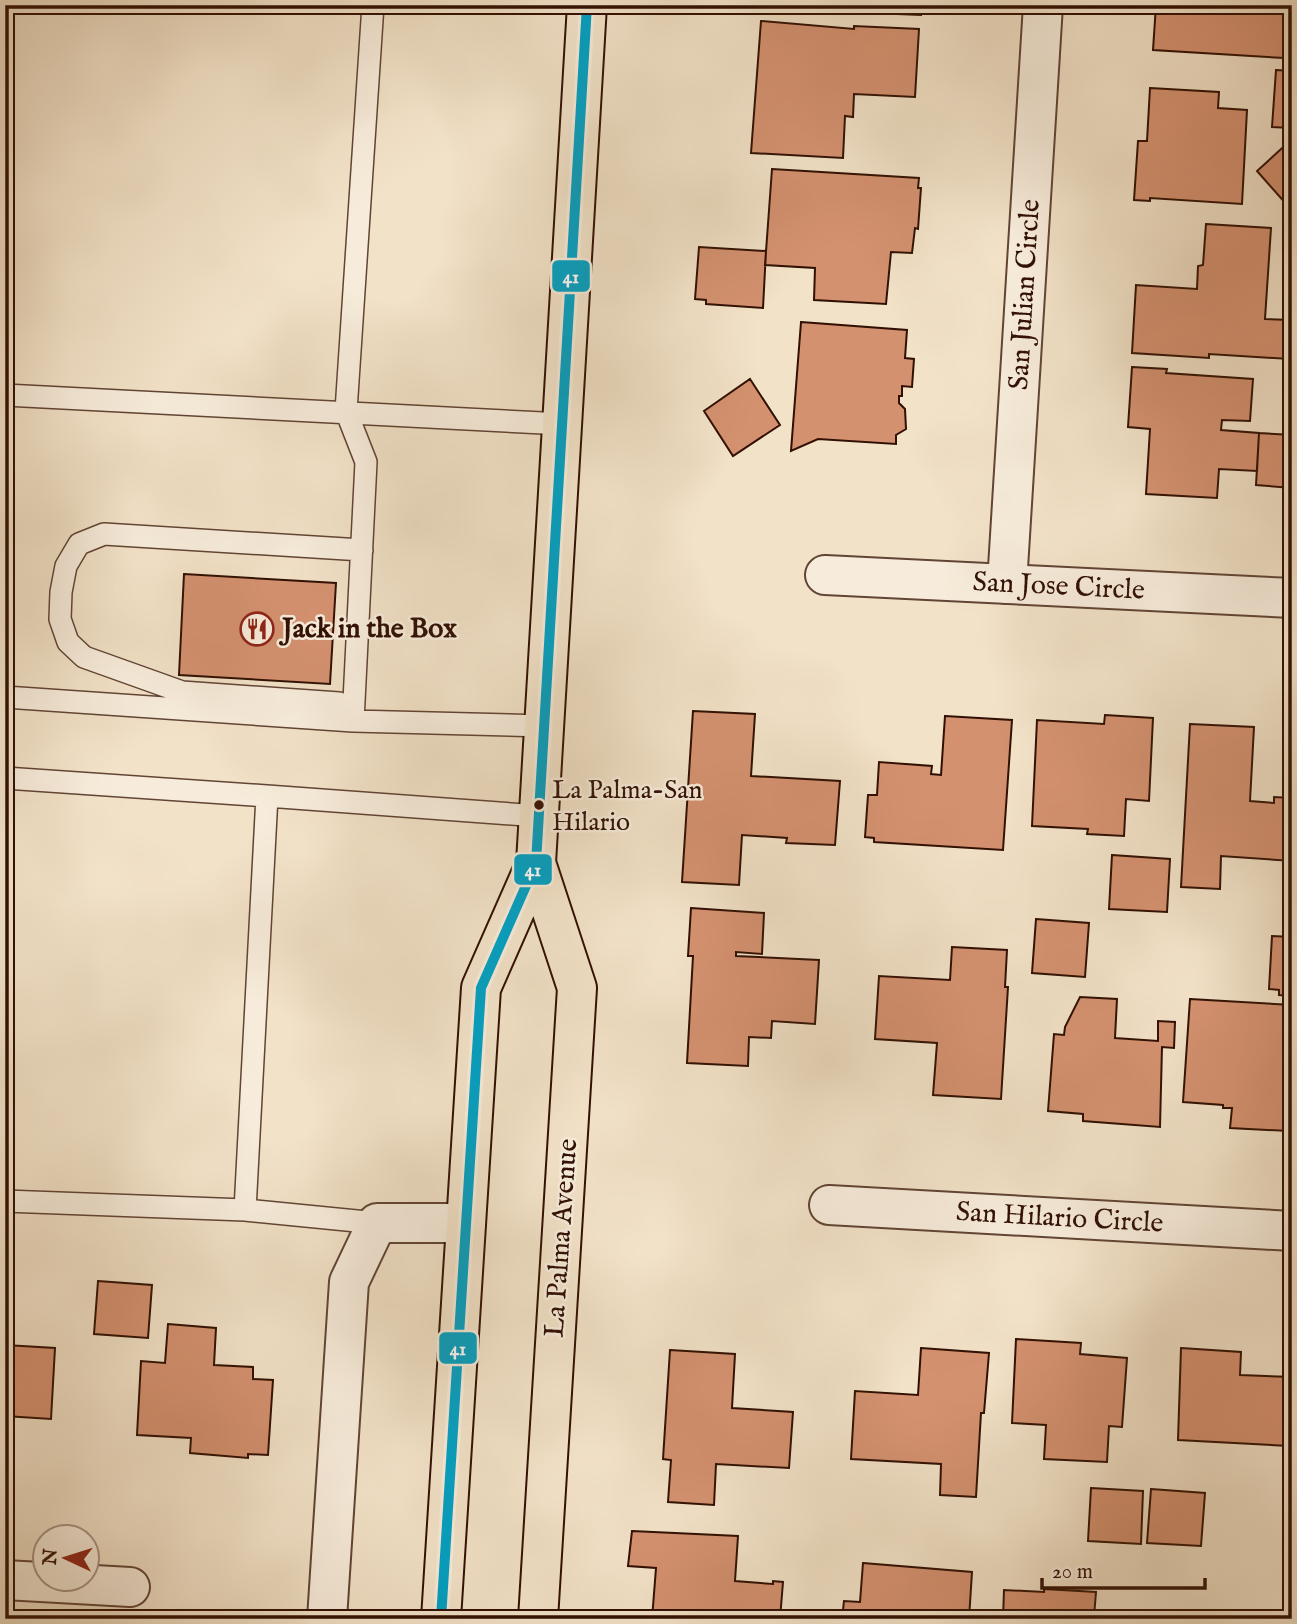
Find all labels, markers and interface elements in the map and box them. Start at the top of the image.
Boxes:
street label: San Julian Circle [1002,198,1048,391]
line badge: 41 [551,259,591,293]
text: 41 [563,266,579,290]
street label: San Jose Circle [972,565,1146,608]
restaurant icon: Jack in the Box [238,610,276,648]
place label: Jack in the Box [278,612,457,647]
place label: La Palma-San Hilario [552,774,703,839]
marker: La Palma-San Hilario [532,798,546,812]
line badge: 41 [513,853,553,886]
text: 41 [525,859,541,883]
street label: La Palma Avenue [538,1137,586,1339]
street label: San Hilario Circle [955,1195,1165,1241]
line badge: 41 [438,1331,478,1365]
text: 41 [450,1338,466,1362]
north arrow [32,1522,102,1592]
text: N [38,1547,64,1567]
scale bar [1042,1547,1204,1591]
text: 20 m [1052,1559,1093,1586]

